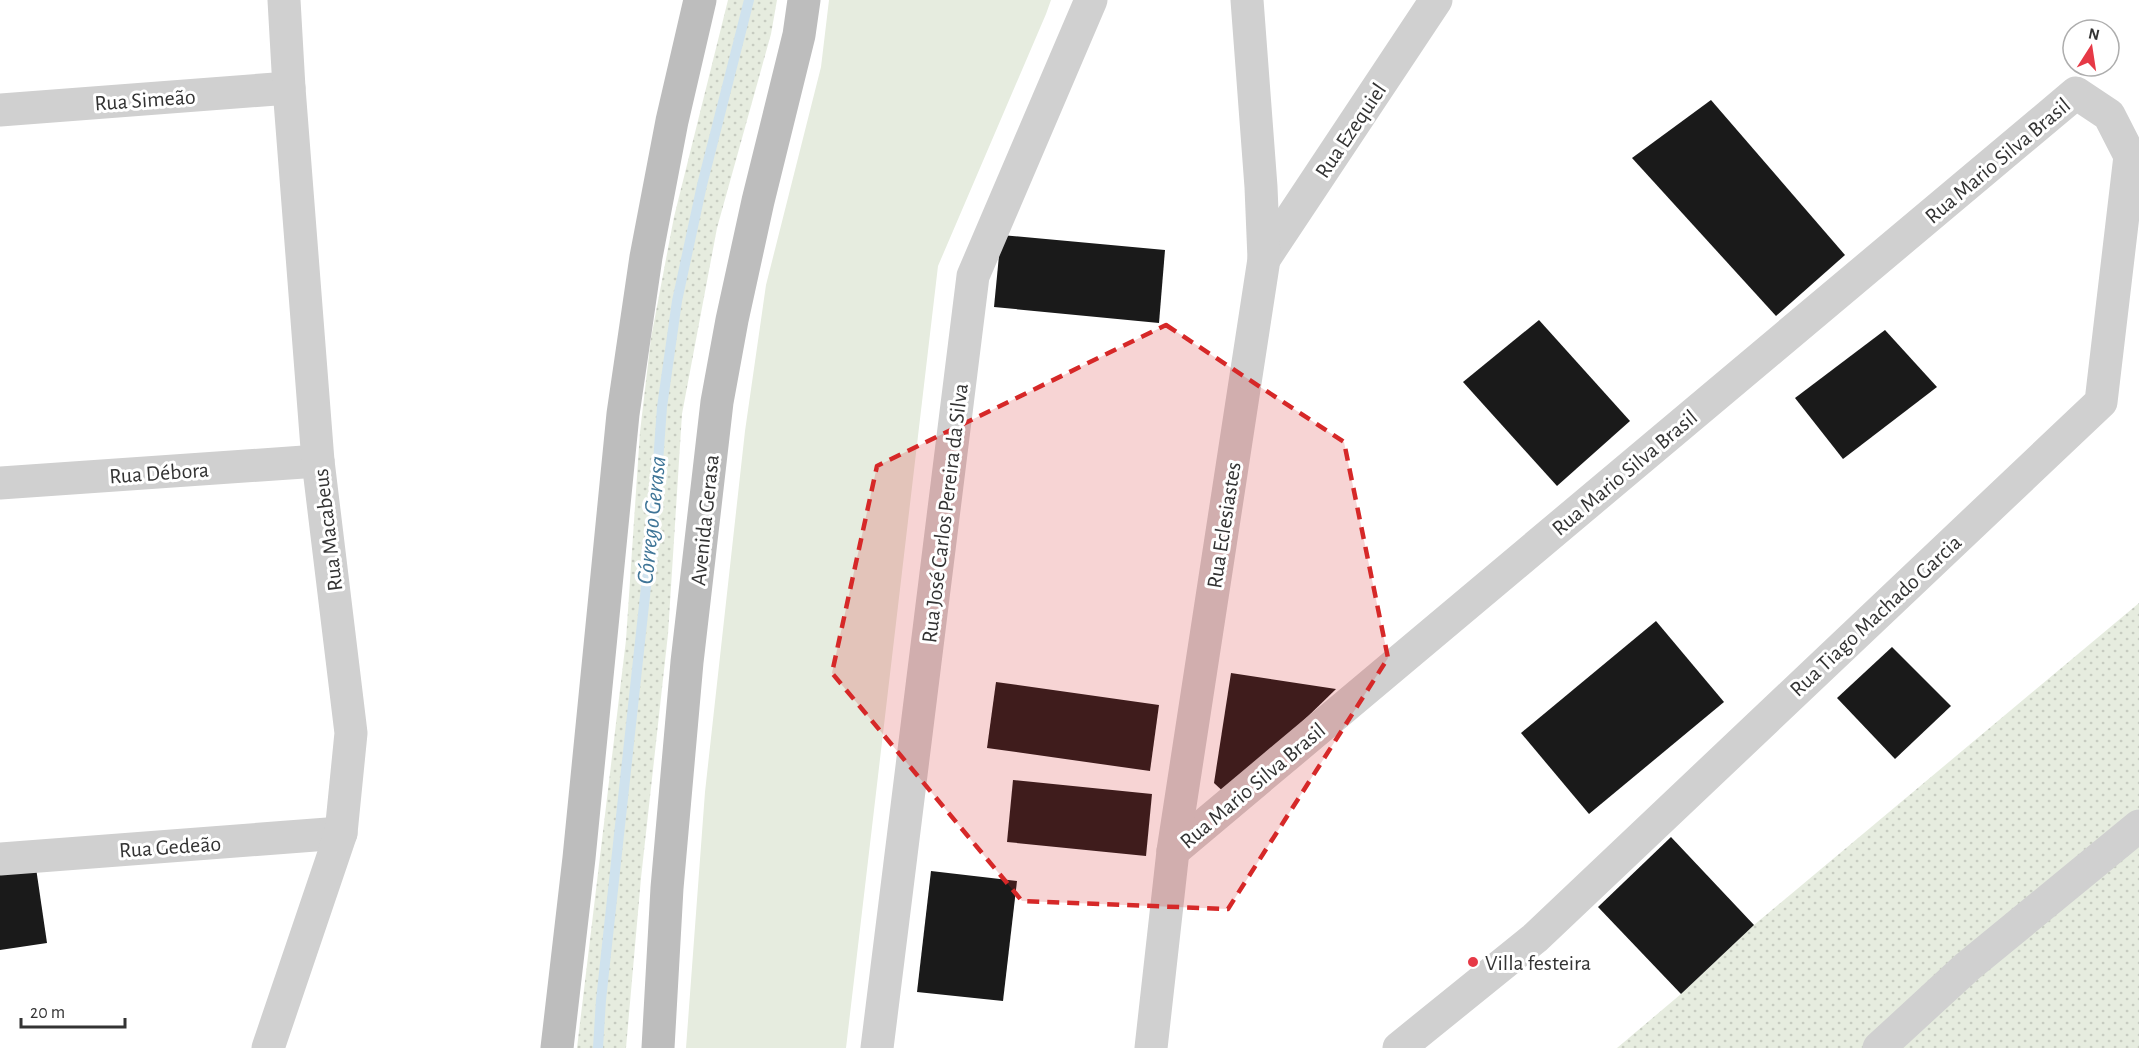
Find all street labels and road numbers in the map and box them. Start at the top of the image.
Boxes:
street label: Rua Ezequiel [1311,79,1390,182]
street label: Rua Simeão [94,85,196,115]
street label: Rua Mario Silva Brasil [1921,94,2074,228]
street label: Rua José Carlos Pereira da Silva [918,382,972,644]
street label: Rua Mario Silva Brasil [1548,406,1701,540]
street label: Avenida Gerasa [687,454,723,587]
street label: Rua Débora [108,459,210,487]
street label: Rua Eclesiastes [1203,460,1245,590]
street label: Rua Macabeus [310,467,346,592]
street label: Rua Tiago Machado Garcia [1786,531,1966,701]
street label: Rua Mario Silva Brasil [1176,719,1329,853]
street label: Rua Gedeão [118,832,222,862]

